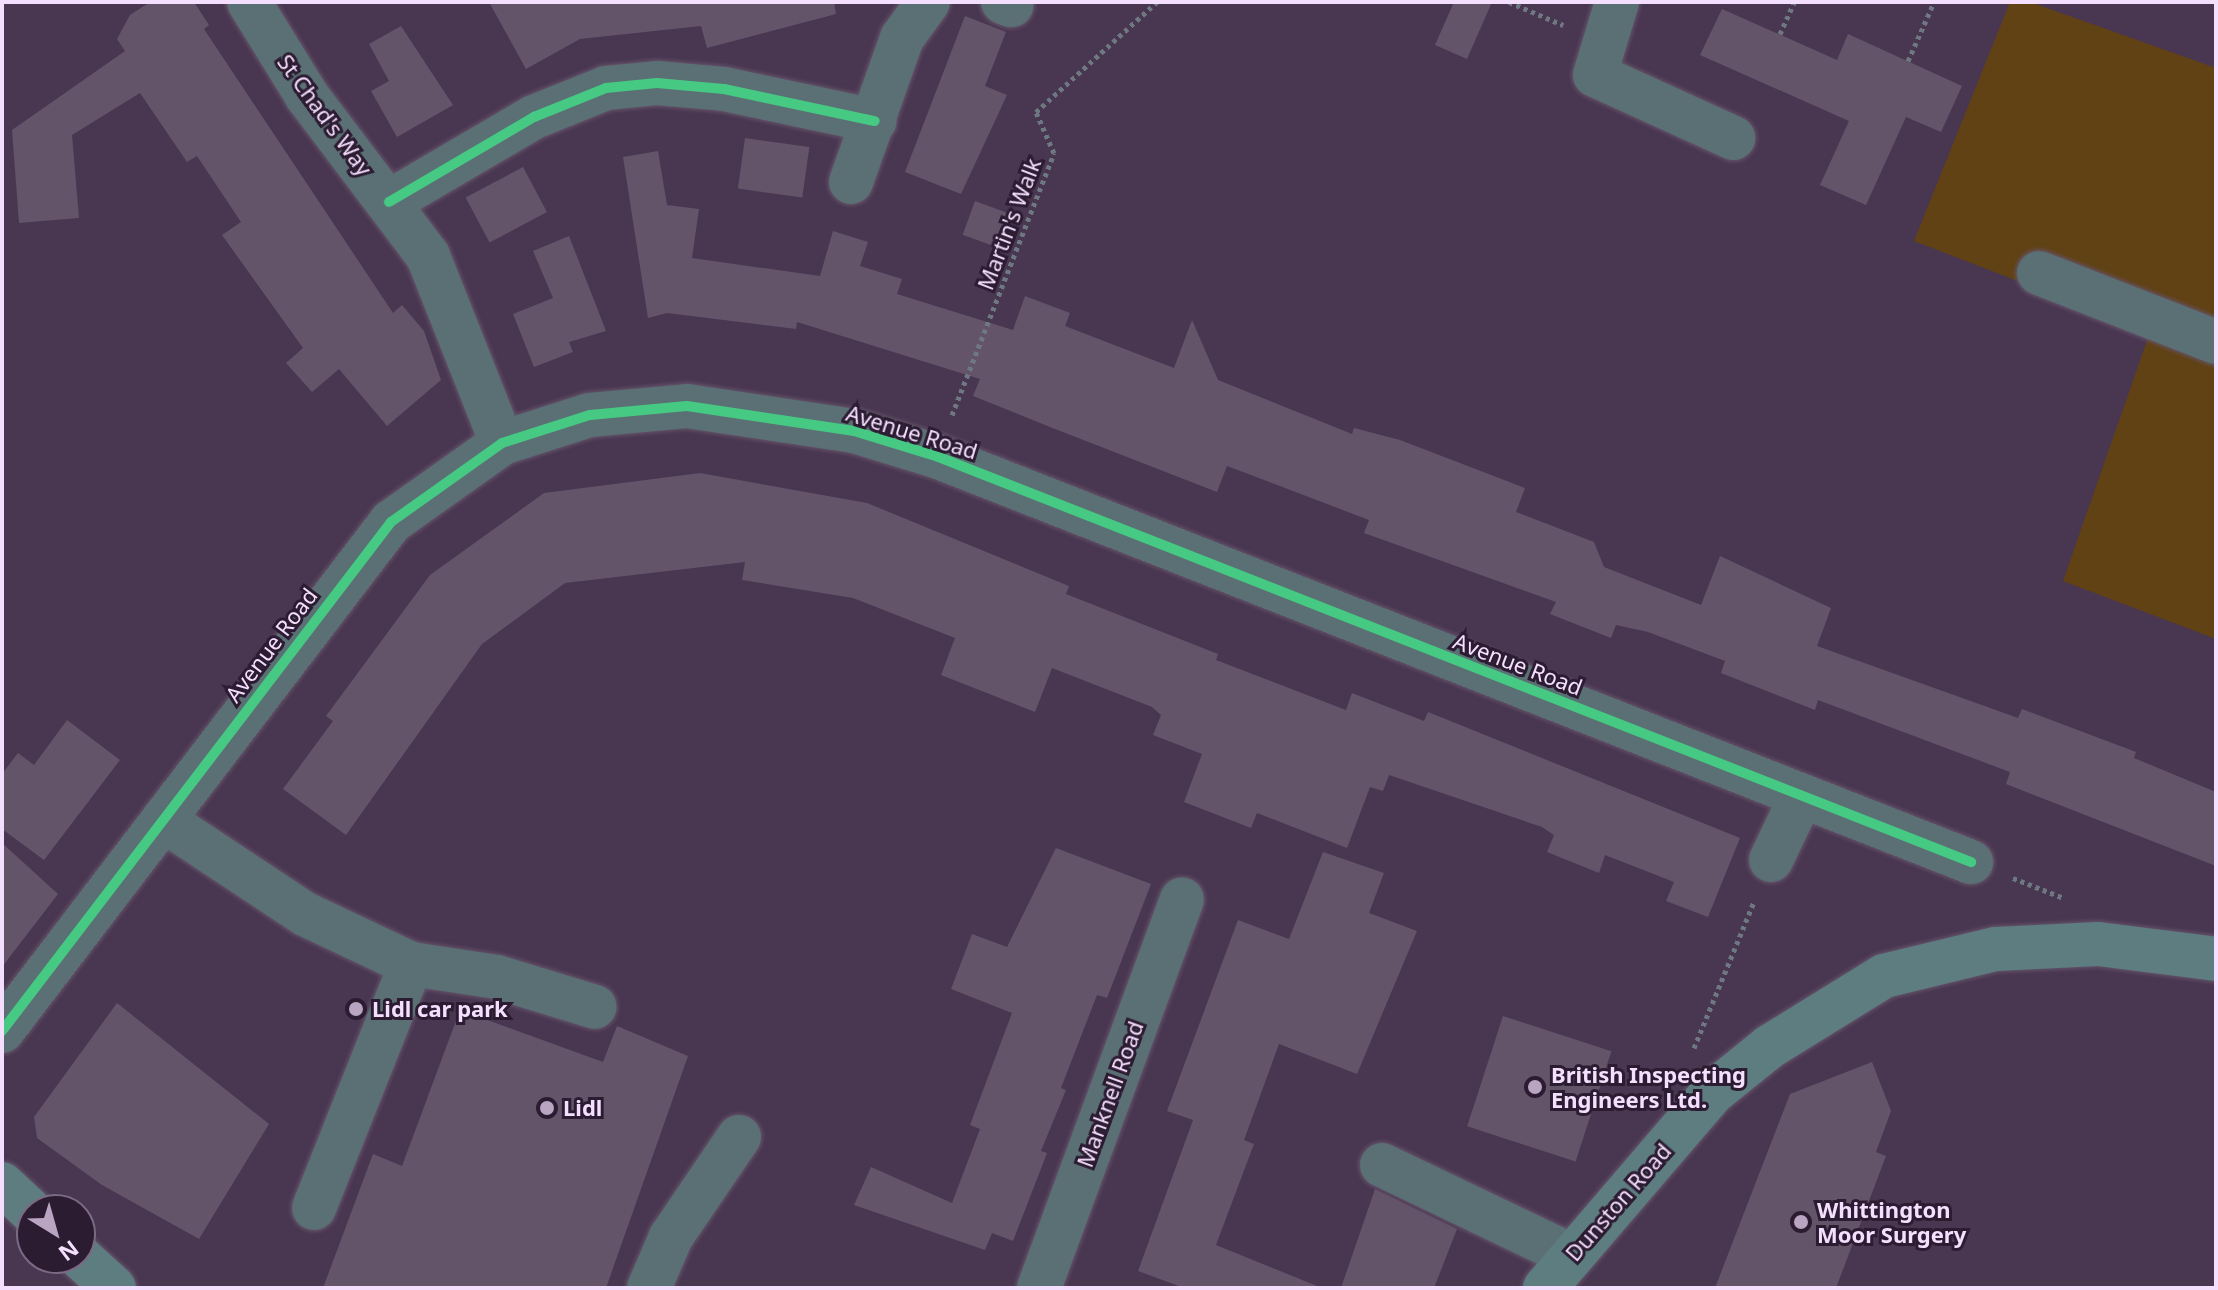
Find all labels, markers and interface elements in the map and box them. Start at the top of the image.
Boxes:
street label: St Chad's Way [272,49,378,181]
street label: Martin's Walk [972,155,1046,293]
street label: Avenue Road [843,400,981,464]
street label: Avenue Road [220,583,322,707]
street label: Avenue Road [1450,627,1586,701]
place label: Lidl car park [372,996,508,1022]
marker: Lidl car park [347,1000,365,1018]
street label: Manknell Road [1071,1017,1149,1171]
place label: British Inspecting Engineers Ltd. [1551,1061,1746,1112]
marker: British Inspecting Engineers Ltd. [1526,1078,1544,1096]
place label: Lidl [563,1095,602,1121]
marker: Lidl [538,1099,556,1117]
street label: Dunston Road [1560,1138,1676,1266]
north arrow [16,1194,96,1274]
place label: Whittington Moor Surgery [1817,1196,1966,1248]
marker: Whittington Moor Surgery [1792,1213,1810,1231]
text: N [53,1234,85,1269]

